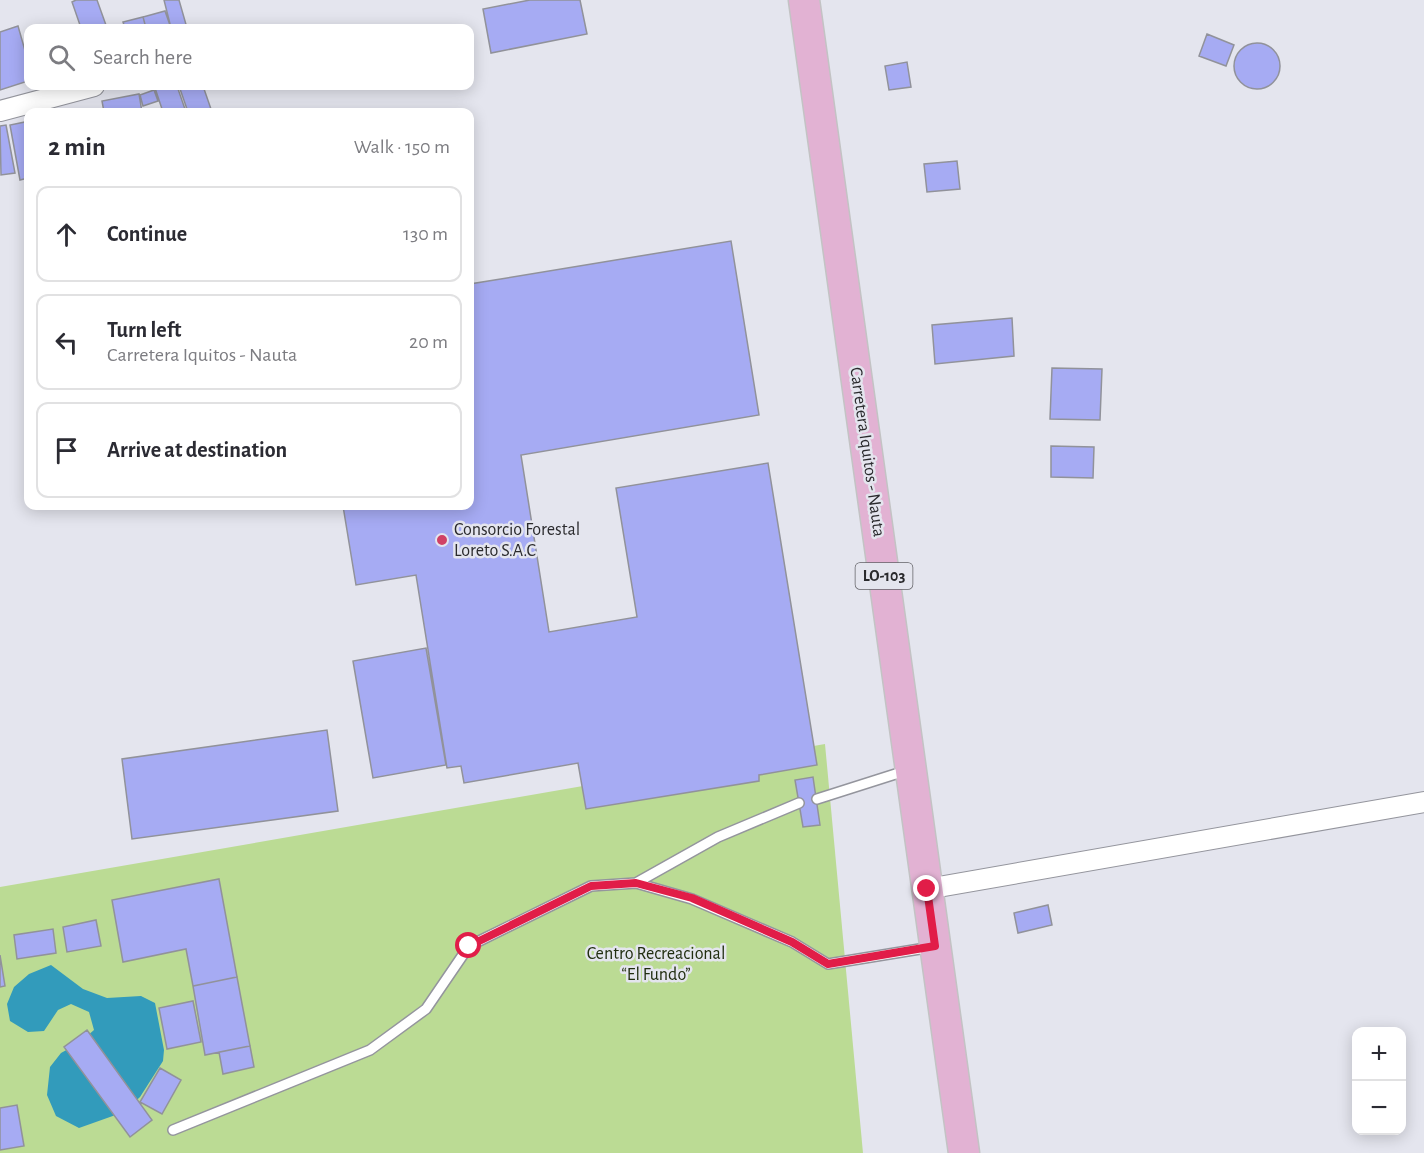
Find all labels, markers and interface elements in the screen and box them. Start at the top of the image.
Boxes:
search box [24,24,474,90]
icon: search [45,41,78,74]
text: Search here [93,46,192,68]
text: 2 min [48,134,106,160]
text: Walk · 150 m [354,137,450,157]
icon: ahead [50,218,83,251]
text: Continue [107,223,187,245]
text: 130 m [403,224,448,244]
text: Turn left [107,319,181,341]
icon: left [50,326,83,359]
text: 20 m [409,332,448,352]
text: Carretera Iquitos - Nauta [107,345,297,365]
street label: Carretera Iquitos - Nauta [846,366,888,538]
icon: arrive [50,434,83,467]
text: Arrive at destination [107,439,287,461]
place label: Consorcio Forestal Loreto S.A.C [454,521,580,560]
marker: Consorcio Forestal Loreto S.A.C [435,533,449,547]
road number: LO-103 [856,563,912,589]
route end [913,875,939,901]
route start [455,932,481,958]
park label: Centro Recreacional “El Fundo” [587,945,725,984]
map controls [1352,1027,1406,1135]
button: + [1352,1027,1406,1081]
button: − [1352,1081,1406,1135]

